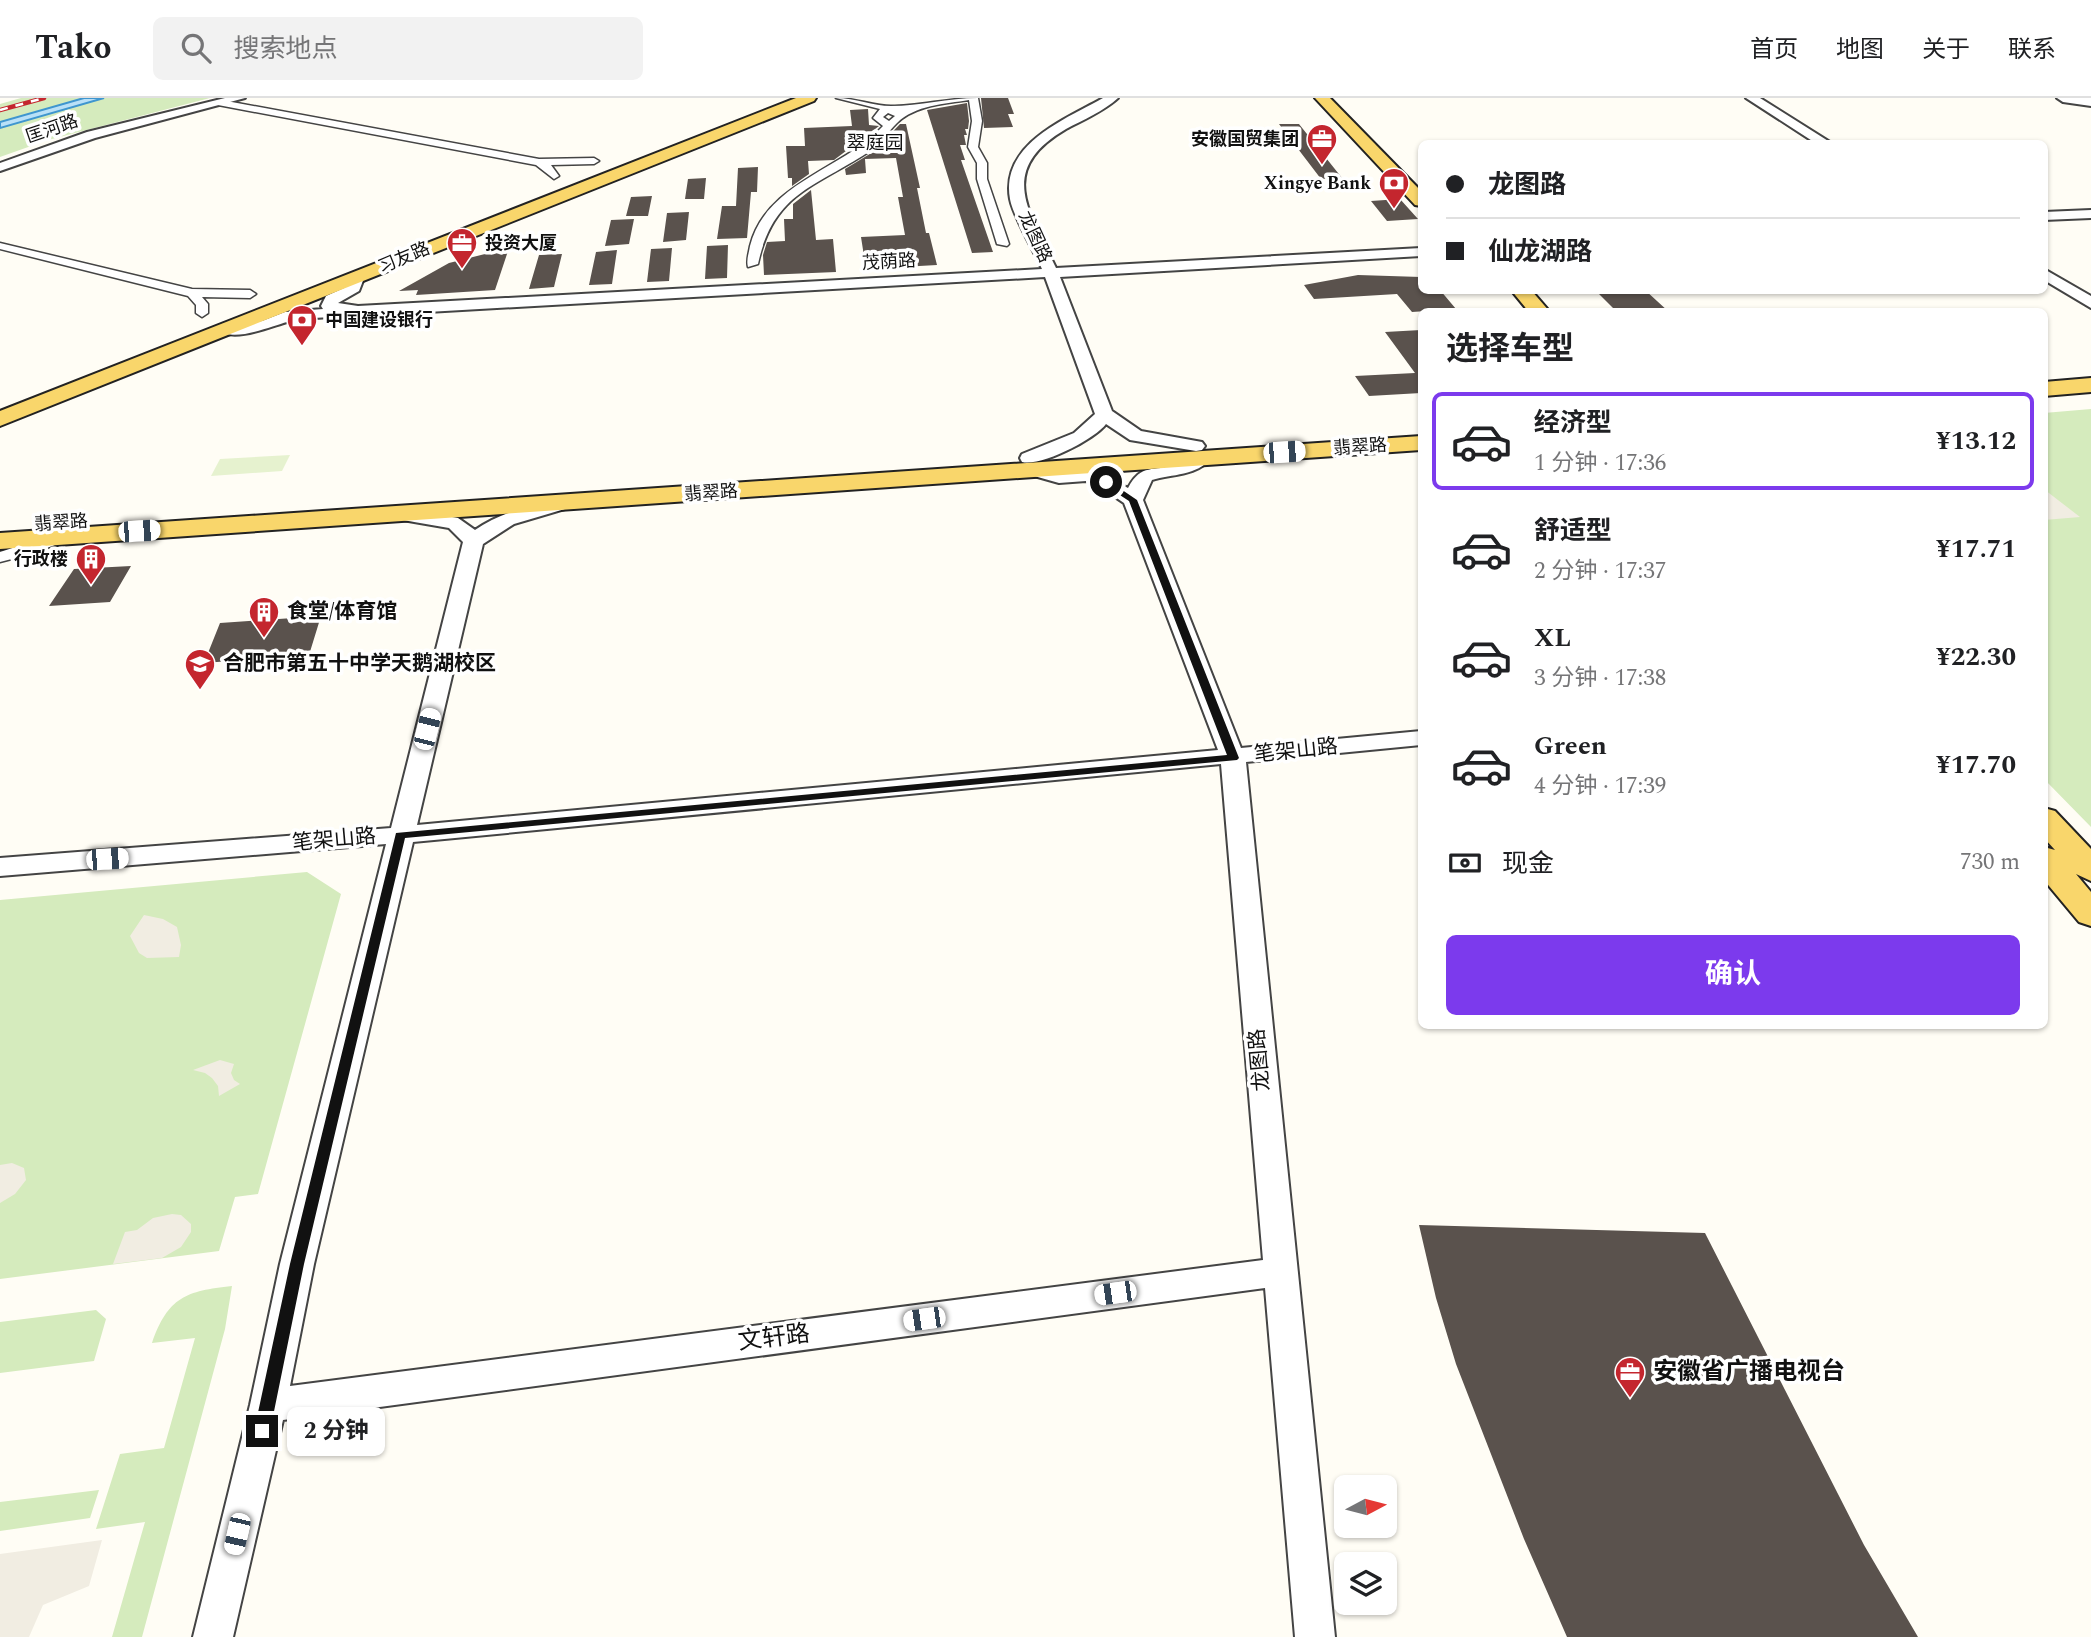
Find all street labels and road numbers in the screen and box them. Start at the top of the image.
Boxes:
street label: 匡河路 [22,107,82,151]
street label: 龙图路 [1011,207,1059,267]
street label: 习友路 [374,235,434,281]
street label: 茂荫路 [861,247,917,277]
street label: 翡翠路 [1332,432,1388,462]
street label: 翡翠路 [683,478,739,508]
street label: 翡翠路 [33,508,89,538]
street label: 笔架山路 [1253,731,1339,771]
street label: 笔架山路 [291,820,377,860]
street label: 龙图路 [1241,1027,1279,1093]
street label: 文轩路 [736,1316,812,1360]

